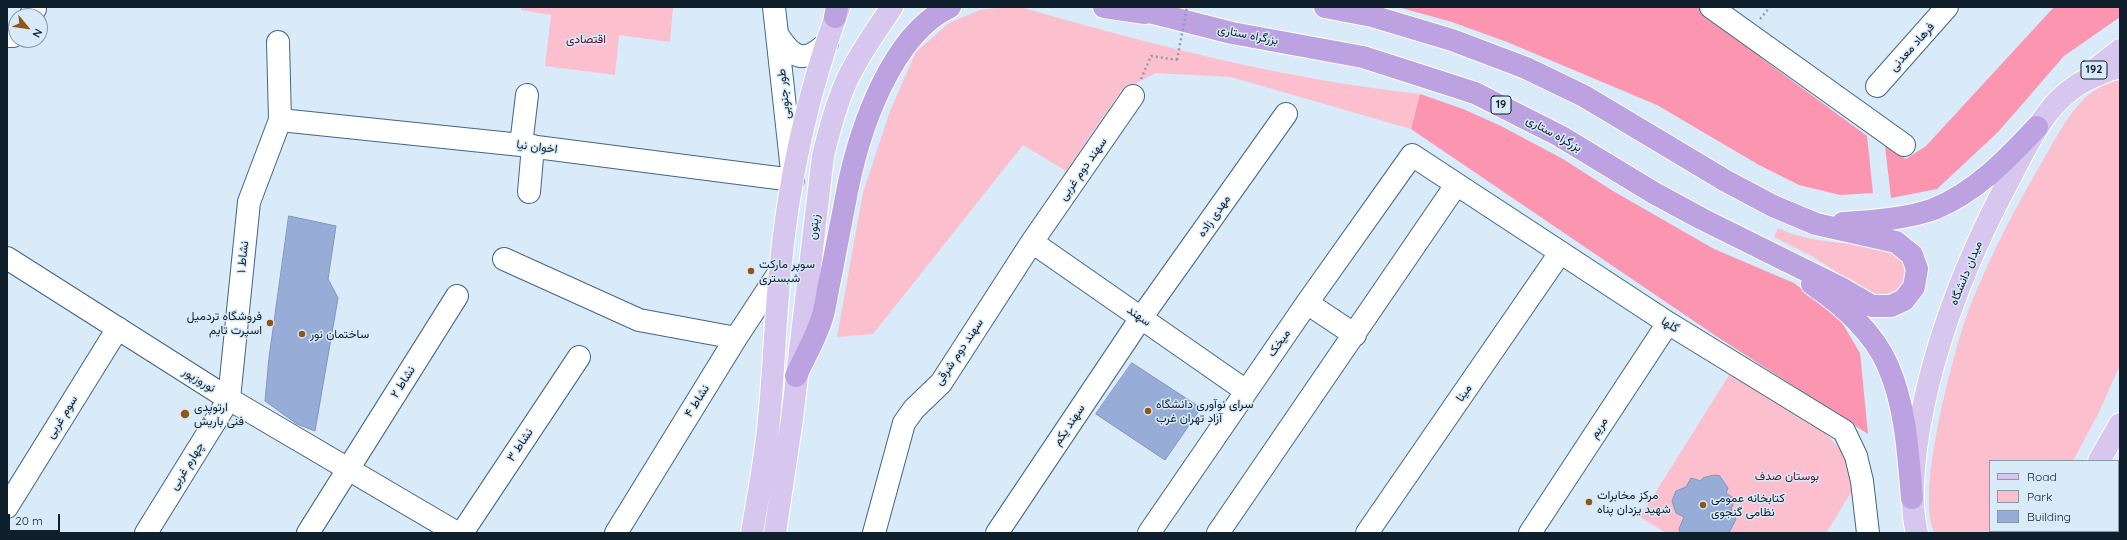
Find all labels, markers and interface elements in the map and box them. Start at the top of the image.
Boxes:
north arrow [8,8,48,48]
street label: فرهاد معدنی [1886,20,1938,74]
street label: بزرگراه ستاری [1216,22,1280,48]
text: N [30,26,46,40]
park label: اقتصادی [566,32,606,46]
road number: 192 [2081,61,2107,79]
street label: طور جنوبی [774,68,794,120]
road number: 19 [1491,96,1511,114]
street label: بزرگراه ستاری [1524,113,1584,155]
street label: سهند دوم غربی [1056,135,1110,203]
street label: اخوان نیا [516,137,558,157]
street label: مهدی زاده [1194,192,1234,240]
street label: زیتون [805,213,823,241]
street label: میدان دانشگاه [1947,239,1985,307]
street label: نشاط ۱ [234,240,252,274]
place label: سوپر مارکت شبستری [759,257,815,285]
marker: سوپر مارکت شبستری [746,266,756,276]
street label: سهند [1124,303,1154,329]
place label: فروشگاه تردمیل اسپرت تایم [187,309,262,337]
street label: گلها [1658,314,1682,336]
street label: سهند دوم شرقی [931,316,987,388]
marker: فروشگاه تردمیل اسپرت تایم [265,318,275,328]
street label: میخک [1264,326,1294,360]
place label: ساختمان نور [310,327,369,341]
marker: ساختمان نور [297,329,307,339]
street label: نشاط ۲ [388,363,418,401]
street label: نوروزپور [180,364,218,396]
street label: نشاط ۴ [681,382,713,420]
street label: مینا [1453,382,1475,404]
street label: سوم غربی [43,393,81,441]
place label: سرای نوآوری دانشگاه آزاد تهران غرب [1156,397,1253,425]
place label: ارتوپدی فنی باریش [194,400,244,428]
street label: سهند يكم [1050,402,1088,448]
marker: سرای نوآوری دانشگاه آزاد تهران غرب [1143,406,1153,416]
marker: ارتوپدی فنی باریش [179,408,191,420]
street label: مریم [1587,415,1611,441]
street label: نشاط ۳ [504,426,536,464]
street label: چهارم غربی [167,439,207,493]
legend [1989,460,2119,532]
park label: بوستان صدف [1755,469,1819,483]
text: Road [2027,469,2057,484]
place label: مرکز مخابرات شهید یزدان پناه [1597,488,1671,516]
text: Park [2027,489,2052,504]
place label: کتابخانه عمومی نظامی گنجوی [1711,491,1785,519]
marker: مرکز مخابرات شهید یزدان پناه [1584,497,1594,507]
marker: کتابخانه عمومی نظامی گنجوی [1698,500,1708,510]
scale bar [10,506,62,532]
text: Building [2027,509,2071,524]
text: 20 m [15,513,43,528]

